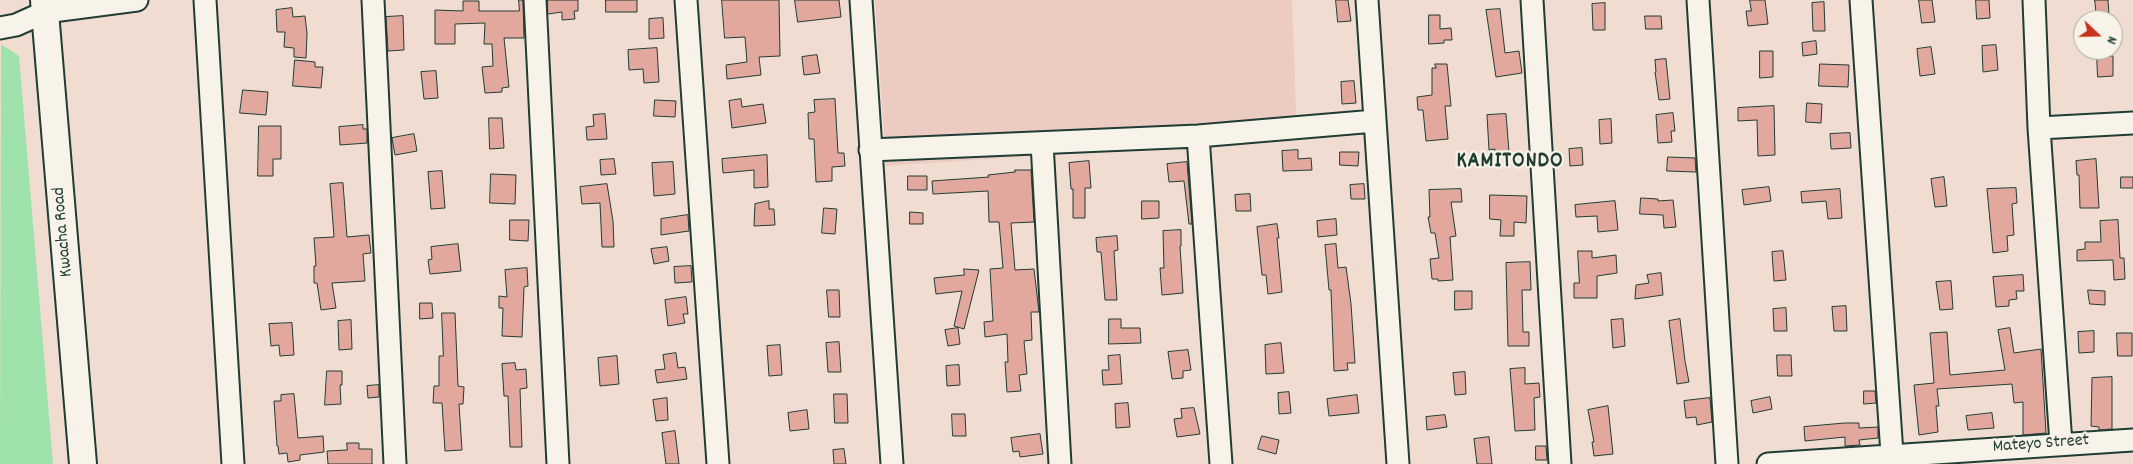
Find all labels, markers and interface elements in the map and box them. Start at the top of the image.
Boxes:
north arrow [2073,10,2123,60]
text: N [2100,33,2122,47]
district label: KAMITONDO [1455,150,1565,176]
street label: Kwacha Road [49,186,79,278]
street label: Mateyo Street [1992,431,2090,459]

